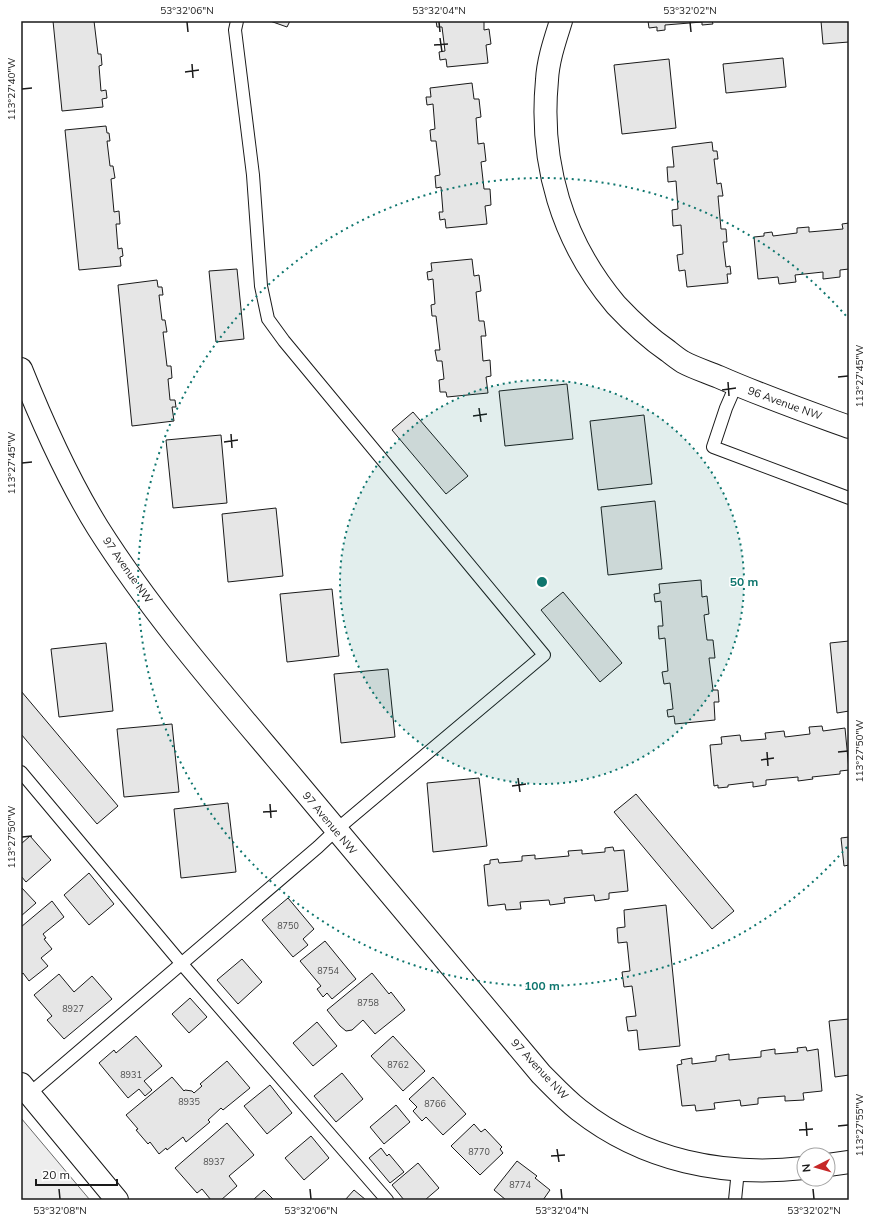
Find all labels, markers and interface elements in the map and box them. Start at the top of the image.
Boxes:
text: 53°32'06"N [160,4,214,17]
text: 53°32'04"N [412,4,466,17]
text: 53°32'02"N [663,4,717,17]
text: 113°27'40"W [5,58,18,120]
text: 113°27'45"W [853,345,866,407]
street label: 96 Avenue NW [746,383,824,423]
text: 113°27'45"W [5,432,18,494]
street label: 97 Avenue NW [100,534,156,606]
text: 50 m [730,574,758,589]
centre of rings [535,575,549,589]
text: 113°27'50"W [853,720,866,782]
street label: 97 Avenue NW [300,789,360,857]
text: 113°27'50"W [5,806,18,868]
house number: 8750 [277,920,299,931]
house number: 8754 [317,965,339,976]
text: 100 m [524,978,560,993]
house number: 8758 [357,997,379,1008]
house number: 8927 [62,1003,84,1014]
street label: 97 Avenue NW [508,1036,572,1102]
house number: 8762 [387,1059,409,1070]
house number: 8931 [120,1069,142,1080]
text: 113°27'55"W [853,1094,866,1156]
house number: 8935 [178,1096,200,1107]
house number: 8766 [424,1098,446,1109]
house number: 8770 [468,1146,490,1157]
north arrow [796,1147,836,1187]
house number: 8937 [203,1156,225,1167]
scale bar [36,1161,117,1187]
text: N [799,1163,813,1173]
text: 20 m [42,1167,70,1182]
house number: 8774 [509,1179,531,1190]
text: 53°32'08"N [33,1204,87,1217]
text: 53°32'06"N [284,1204,338,1217]
text: 53°32'04"N [535,1204,589,1217]
text: 53°32'02"N [787,1204,841,1217]

